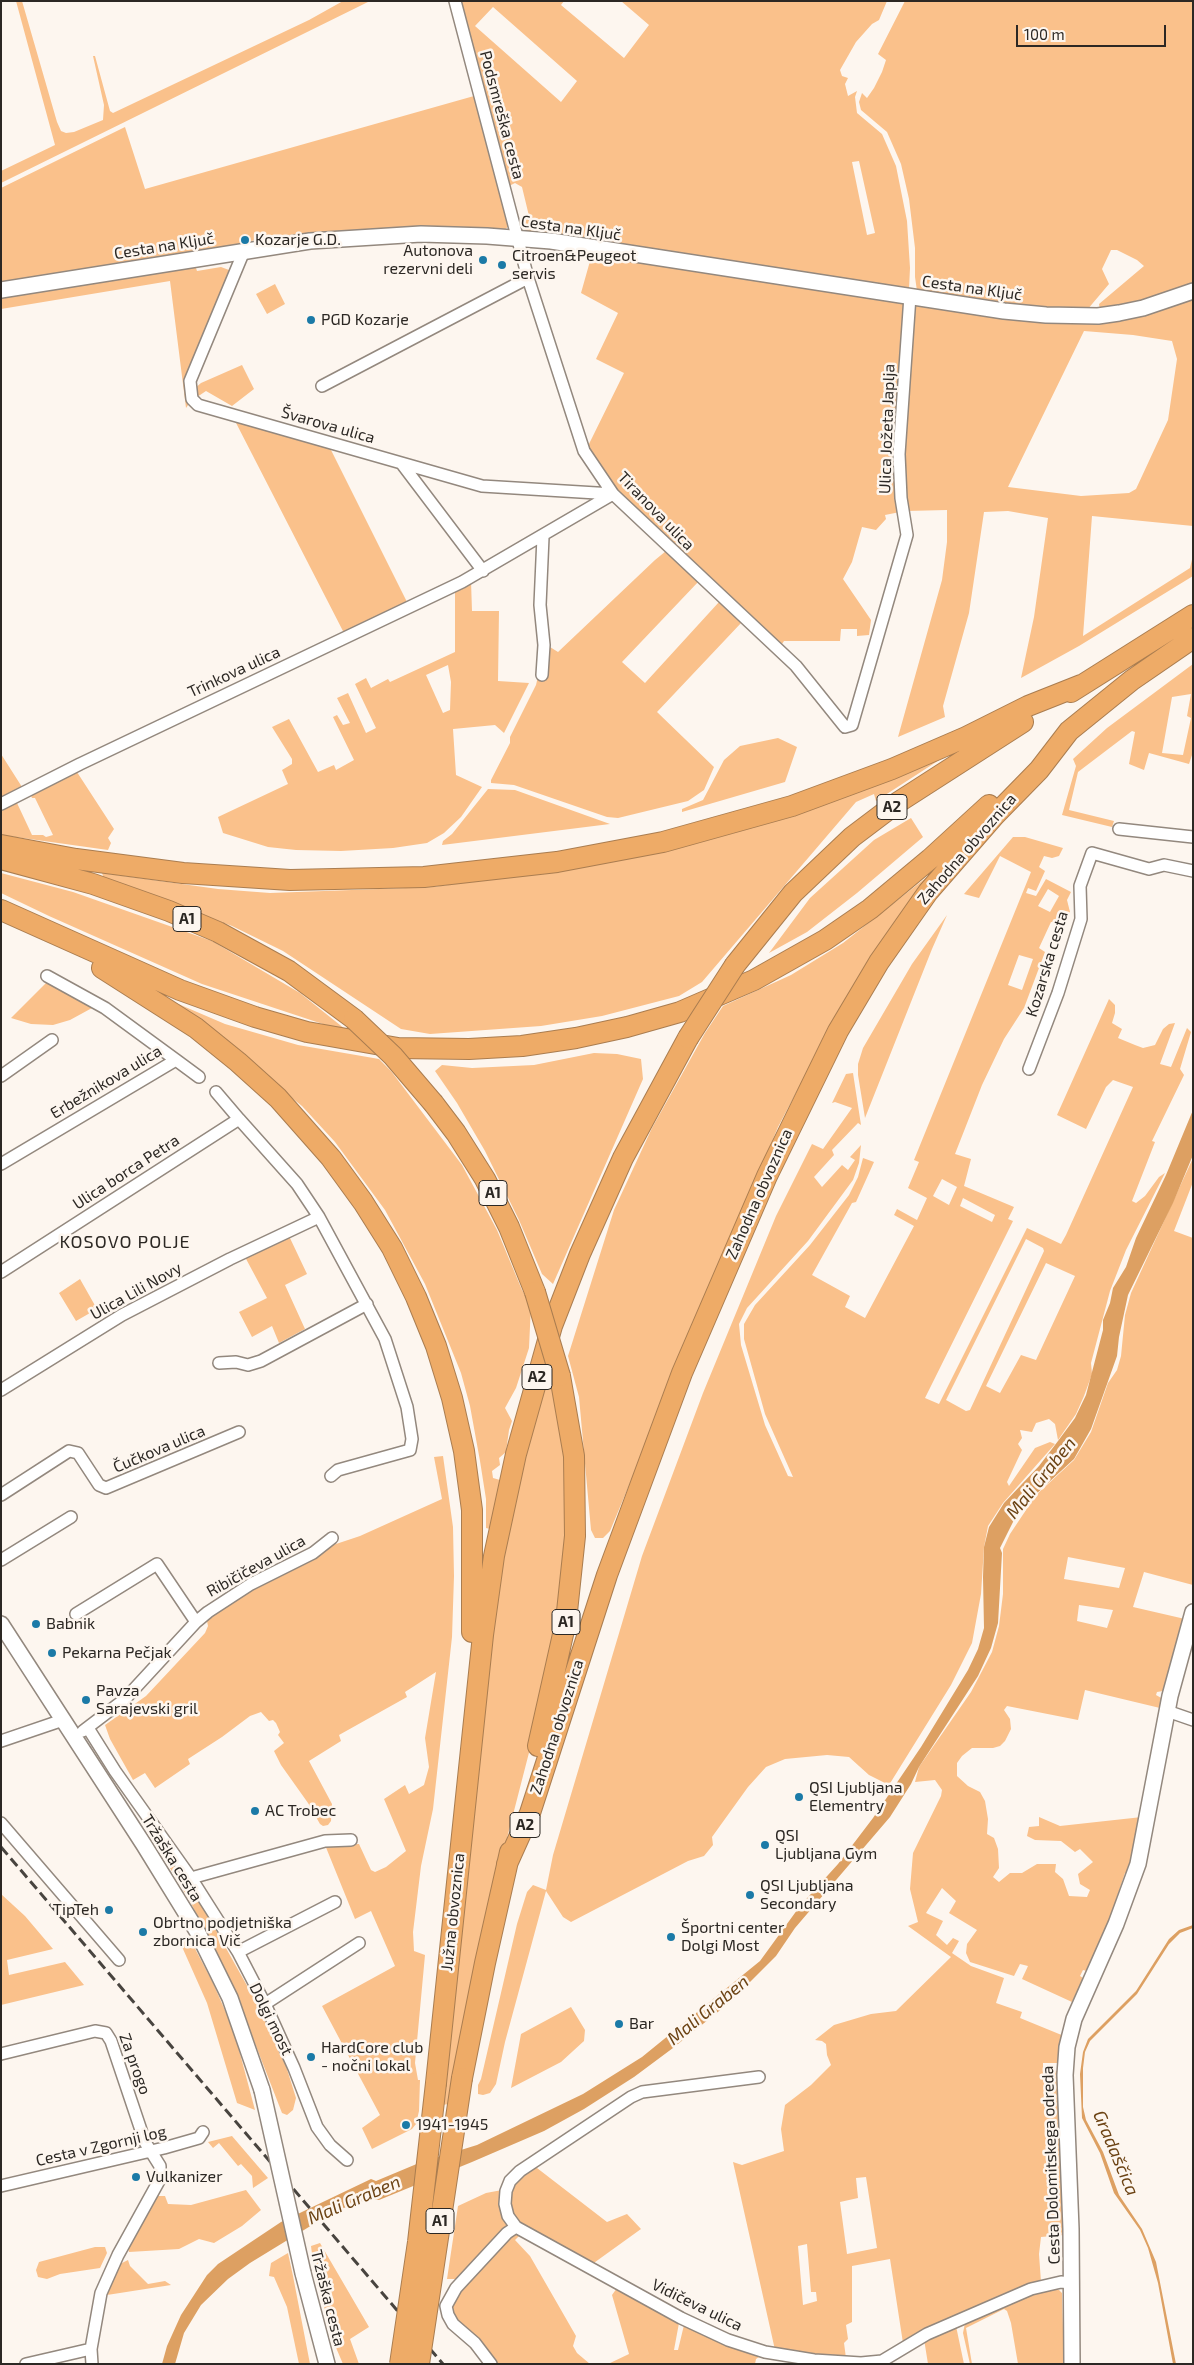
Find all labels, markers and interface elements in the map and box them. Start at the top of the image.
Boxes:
scale bar [1019,15,1169,47]
text: 100 m [1024,25,1065,43]
street label: Podsmreška cesta [476,49,528,181]
street label: Cesta na Ključ [520,211,622,245]
street label: Cesta na Ključ [113,229,215,263]
place label: Kozarje G.D. [255,230,341,250]
marker: Kozarje G.D. [239,234,251,246]
place label: Autonova rezervni deli [383,241,473,279]
place label: Citroen&Peugeot servis [512,246,636,284]
marker: Autonova rezervni deli [477,254,489,266]
marker: Citroen&Peugeot servis [496,259,508,271]
street label: Cesta na Ključ [921,271,1023,305]
place label: PGD Kozarje [321,310,409,330]
marker: PGD Kozarje [305,314,317,326]
street label: Ulica Jožeta Japlja [875,364,899,494]
street label: Švarova ulica [279,402,377,448]
street label: Tiranova ulica [614,468,698,554]
street label: Trinkova ulica [185,642,283,702]
street label: Zahodna obvoznica [914,790,1020,908]
road number: A2 [877,794,907,820]
road number: A1 [173,906,201,932]
street label: Kozarska cesta [1022,909,1072,1019]
street label: Erbežnikova ulica [47,1041,165,1123]
street label: Zahodna obvoznica [722,1126,796,1262]
street label: Ulica borca Petra [69,1130,183,1214]
road number: A1 [479,1180,507,1206]
district label: KOSOVO POLJE [58,1231,192,1253]
street label: Ulica Lili Novy [87,1258,185,1324]
road number: A2 [522,1364,552,1390]
street label: Čučkova ulica [110,1421,208,1477]
water label: Mali Graben [1002,1433,1080,1523]
street label: Ribičičeva ulica [203,1531,309,1601]
road number: A1 [552,1610,580,1634]
place label: Babnik [46,1614,95,1634]
marker: Babnik [30,1618,42,1630]
place label: Pekarna Pečjak [62,1643,172,1663]
marker: Pekarna Pečjak [46,1647,58,1659]
street label: Zahodna obvoznica [526,1657,588,1797]
place label: Pavza Sarajevski gril [96,1681,198,1719]
marker: Pavza Sarajevski gril [80,1694,92,1706]
place label: QSI Ljubljana Elementry [809,1778,903,1816]
marker: QSI Ljubljana Elementry [793,1791,805,1803]
place label: AC Trobec [265,1801,336,1821]
marker: AC Trobec [249,1805,261,1817]
street label: Tržaška cesta [138,1811,206,1905]
road number: A2 [510,1812,540,1838]
place label: QSI Ljubljana Gym [775,1826,877,1864]
marker: QSI Ljubljana Gym [759,1839,771,1851]
street label: Južna obvoznica [437,1852,469,1972]
place label: QSI Ljubljana Secondary [760,1876,854,1914]
marker: QSI Ljubljana Secondary [744,1889,756,1901]
place label: TipTeh [53,1900,99,1920]
marker: TipTeh [103,1904,115,1916]
place label: Obrtno podjetniška zbornica Vič [153,1913,292,1951]
place label: Športni center Dolgi Most [681,1918,784,1956]
marker: Obrtno podjetniška zbornica Vič [137,1926,149,1938]
marker: Športni center Dolgi Most [665,1931,677,1943]
water label: Mali Graben [663,1971,753,2049]
street label: Dolgi most [245,1980,297,2058]
place label: Bar [629,2014,654,2034]
marker: Bar [613,2018,625,2030]
street label: Za progo [115,2031,155,2097]
place label: HardCore club - nočni lokal [321,2038,423,2076]
marker: HardCore club - nočni lokal [305,2051,317,2063]
street label: Cesta Dolomitskega odreda [1038,2065,1064,2265]
water label: Gradaščica [1088,2107,1144,2199]
place label: 1941-1945 [416,2115,488,2135]
marker: 1941-1945 [400,2119,412,2131]
street label: Cesta v Zgornji log [34,2122,168,2170]
place label: Vulkanizer [146,2167,223,2187]
marker: Vulkanizer [130,2171,142,2183]
water label: Mali Graben [304,2171,404,2229]
road number: A1 [426,2208,454,2234]
street label: Tržaška cesta [307,2248,349,2348]
street label: Vidičeva ulica [649,2275,745,2335]

